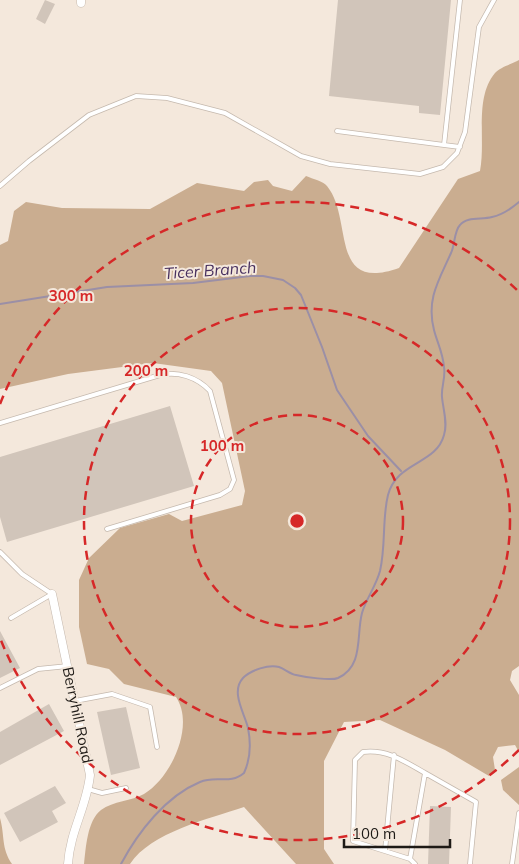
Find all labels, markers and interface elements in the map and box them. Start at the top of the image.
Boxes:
water label: Ticer Branch [163,257,257,283]
text: 300 m [49,286,93,305]
text: 200 m [124,361,168,380]
text: 100 m [200,436,244,455]
centre of rings [288,512,306,530]
street label: Berryhill Road [59,665,97,765]
scale bar [344,816,450,848]
text: 100 m [352,824,396,843]

